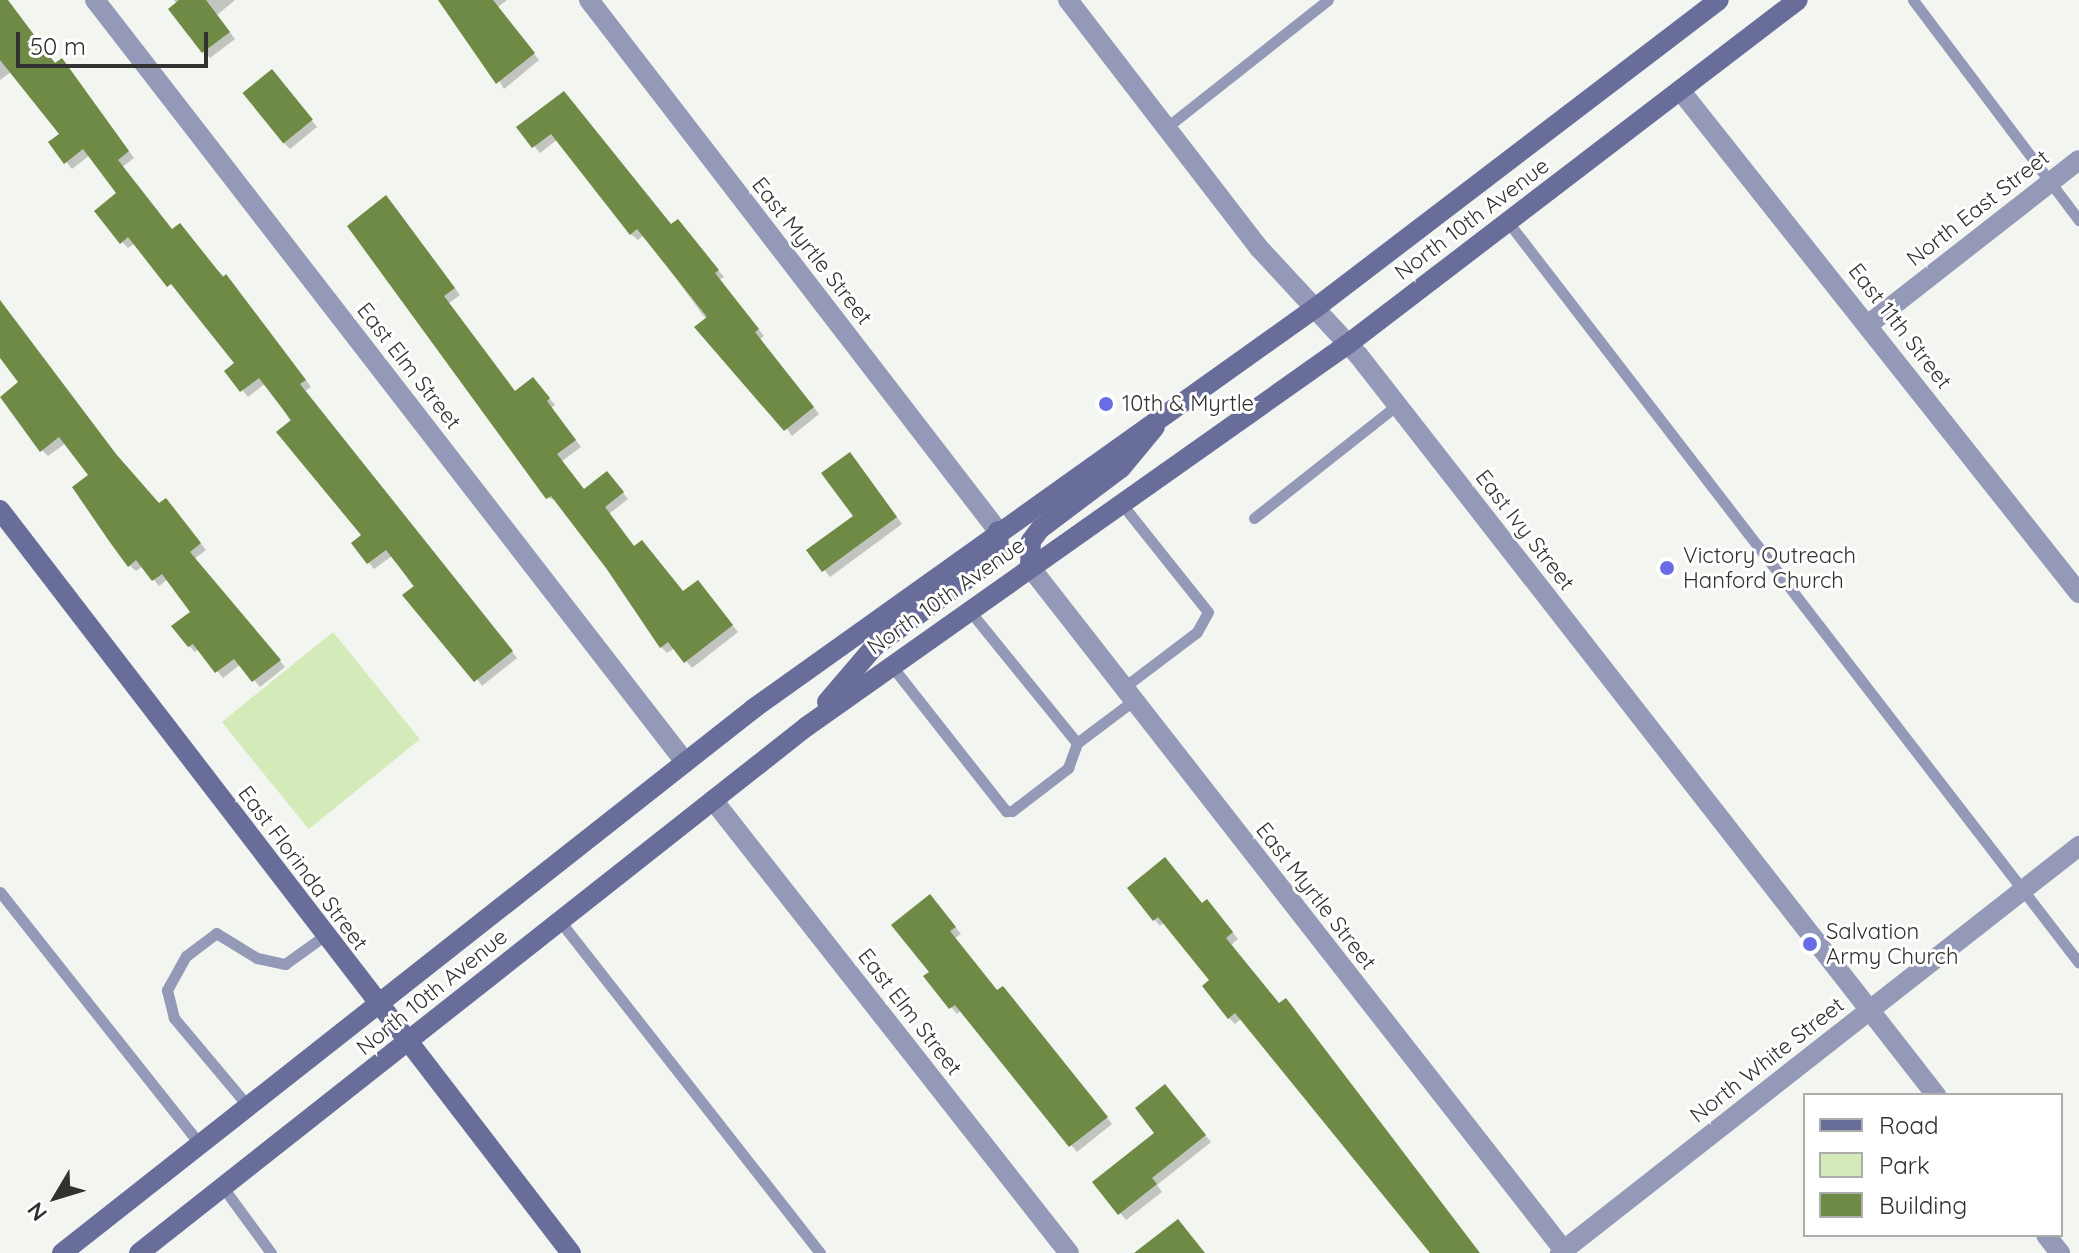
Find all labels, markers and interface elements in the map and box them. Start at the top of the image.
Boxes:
scale bar [20,16,212,66]
text: 50 m [30,31,86,61]
street label: North East Street [1902,144,2054,272]
street label: North 10th Avenue [1390,152,1554,286]
street label: East Myrtle Street [746,172,878,330]
street label: East 11th Street [1843,258,1957,394]
street label: East Elm Street [351,297,467,435]
place label: 10th & Myrtle [1122,391,1254,417]
marker: 10th & Myrtle [1097,395,1115,413]
street label: East Ivy Street [1470,465,1580,595]
street label: North 10th Avenue [862,532,1030,660]
place label: Victory Outreach Hanford Church [1683,542,1856,594]
marker: Victory Outreach Hanford Church [1658,559,1676,577]
street label: East Florinda Street [233,781,373,955]
street label: East Myrtle Street [1250,817,1382,975]
place label: Salvation Army Church [1826,918,1958,970]
street label: North 10th Avenue [351,923,513,1061]
marker: Salvation Army Church [1801,935,1819,953]
street label: East Elm Street [852,943,968,1081]
street label: North White Street [1685,992,1849,1128]
legend [1803,1093,2063,1237]
text: Road [1879,1110,1939,1140]
text: Park [1879,1150,1930,1180]
north arrow [16,1157,96,1237]
text: Building [1879,1190,1967,1220]
text: N [21,1197,53,1227]

